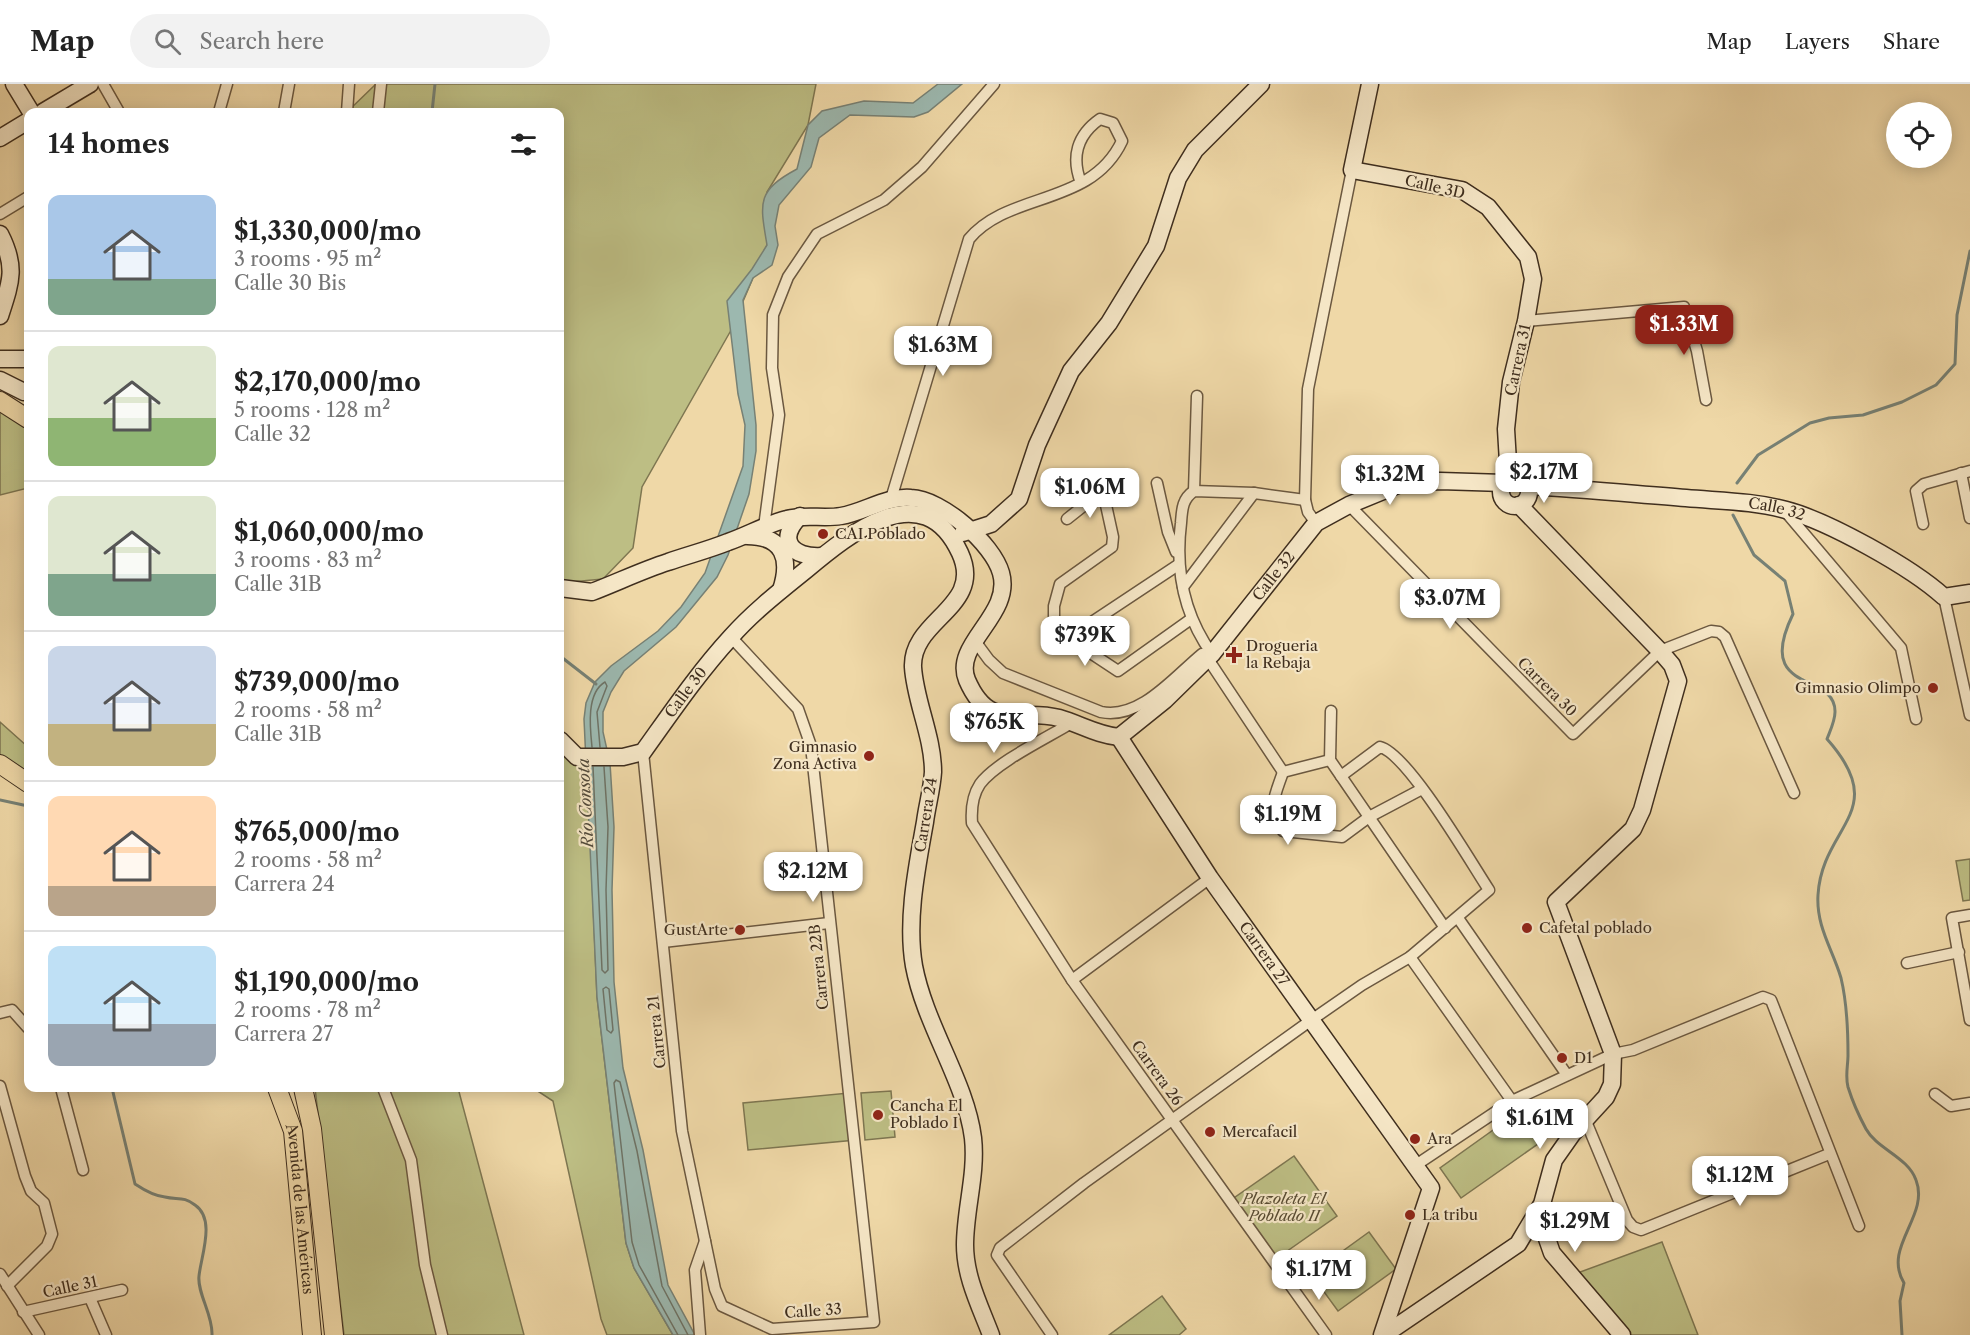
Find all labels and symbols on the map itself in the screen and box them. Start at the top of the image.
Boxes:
street label: Calle 3D [1403,170,1467,203]
pin: $1.33M [1635,305,1733,356]
street label: Carrera 31 [1501,322,1535,398]
pin: $1.63M [894,326,992,377]
pin: $2.17M [1495,453,1593,504]
pin: $1.32M [1341,455,1439,506]
pin: $1.06M [1041,468,1139,519]
street label: Calle 32 [1747,493,1808,524]
place label: CAI Poblado [835,524,926,543]
marker: CAI Poblado [816,527,830,541]
street label: Calle 32 [1248,547,1299,605]
pin: $3.07M [1401,579,1499,630]
pin: $739K [1043,616,1127,667]
place label: Drogueria la Rebaja [1246,636,1318,672]
marker: Drogueria la Rebaja [1227,648,1241,662]
street label: Carrera 30 [1514,653,1581,720]
street label: Calle 30 [660,663,711,721]
place label: Gimnasio Olimpo [1795,678,1921,697]
marker: Gimnasio Olimpo [1926,681,1940,695]
pin: $765K [952,703,1036,754]
place label: Gimnasio Zona Activa [773,737,857,773]
marker: Gimnasio Zona Activa [862,749,876,763]
water label: Río Consota [573,757,597,850]
street label: Carrera 24 [910,776,941,854]
pin: $1.19M [1239,795,1337,846]
pin: $2.12M [764,852,862,903]
street label: Carrera 27 [1235,918,1294,990]
place label: Cafetal poblado [1539,918,1652,937]
place label: GustArte [664,920,728,939]
marker: Cafetal poblado [1520,921,1534,935]
marker: GustArte [733,923,747,937]
street label: Carrera 22B [805,923,832,1011]
street label: Carrera 21 [643,994,670,1069]
street label: Carrera 26 [1127,1036,1187,1109]
place label: D1 [1574,1048,1593,1067]
marker: D1 [1555,1051,1569,1065]
place label: Cancha El Poblado I [890,1096,963,1132]
pin: $1.61M [1491,1099,1589,1150]
marker: Cancha El Poblado I [871,1108,885,1122]
street label: Avenida de las Américas [282,1119,318,1295]
place label: Mercafacil [1222,1122,1298,1141]
marker: Mercafacil [1203,1125,1217,1139]
place label: Ara [1426,1129,1452,1148]
marker: Ara [1408,1132,1422,1146]
pin: $1.12M [1691,1156,1789,1207]
park label: Plazoleta El Poblado II [1241,1189,1328,1225]
pin: $1.29M [1526,1202,1624,1253]
place label: La tribu [1422,1205,1478,1224]
marker: La tribu [1403,1208,1417,1222]
pin: $1.17M [1270,1250,1368,1301]
street label: Calle 31 [41,1271,100,1302]
street label: Calle 33 [784,1299,842,1322]

